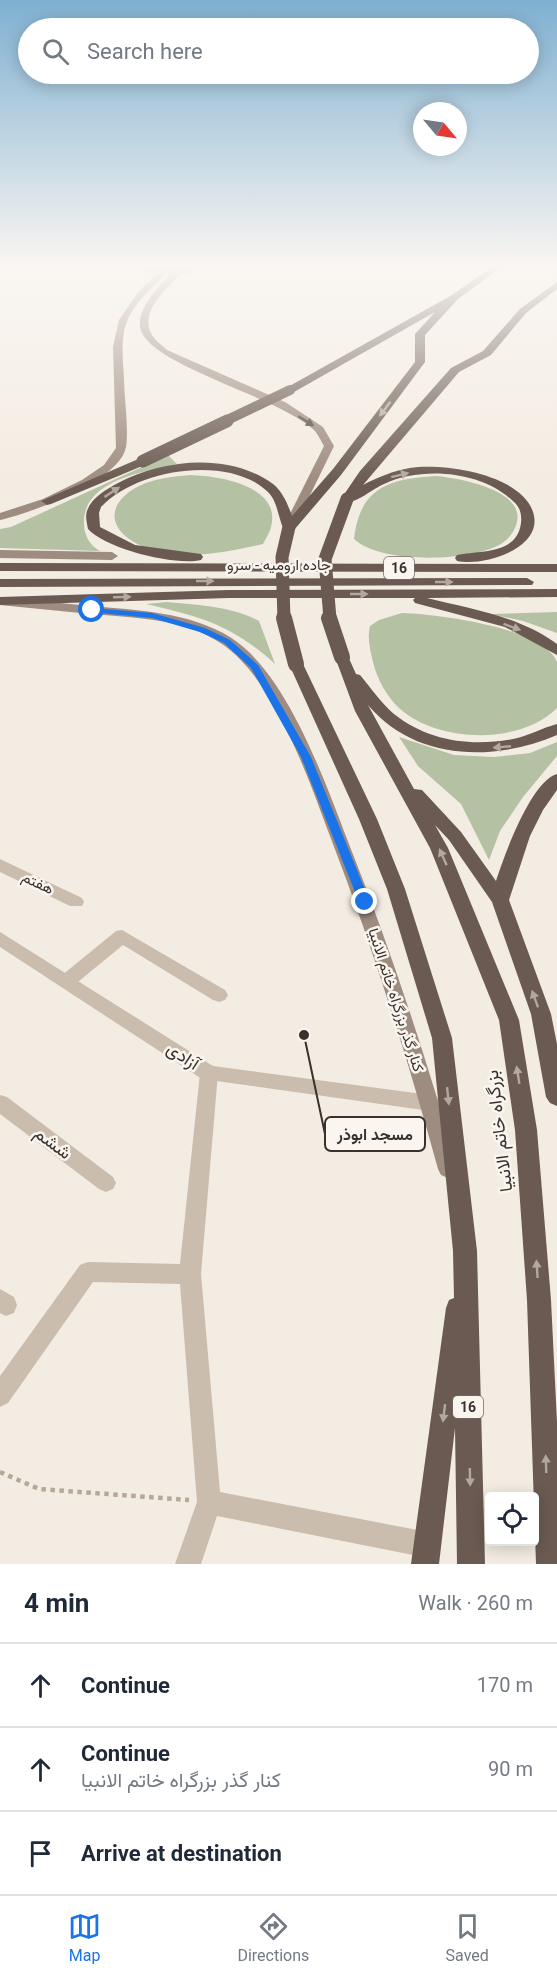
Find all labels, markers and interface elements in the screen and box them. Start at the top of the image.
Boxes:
search box [18,18,539,84]
icon: search [39,35,72,68]
text: Search here [87,39,203,64]
north arrow [413,102,467,156]
one-way arrow [379,401,391,416]
one-way arrow [297,415,314,426]
one-way arrow [391,469,409,479]
one-way arrow [103,486,119,498]
street label: جاده ارومیه - سرو [227,556,331,574]
road number: 16 [384,557,414,579]
one-way arrow [196,576,215,586]
one-way arrow [435,577,454,587]
one-way arrow [349,589,368,599]
one-way arrow [112,593,131,602]
route start [78,596,104,622]
one-way arrow [504,622,522,632]
one-way arrow [492,742,511,751]
one-way arrow [438,847,448,865]
street label: هفتم [19,868,57,899]
route end [351,888,377,914]
street label: کنار گذر بزرگراه خاتم الانبیا [363,926,428,1075]
one-way arrow [530,990,540,1008]
street label: آزادی [163,1037,205,1076]
one-way arrow [513,1065,522,1084]
street label: بزرگراه خاتم الانبیا [481,1069,518,1193]
one-way arrow [443,1086,453,1105]
callout: مسجد ابوذر [325,1117,425,1151]
street label: ششم [29,1122,76,1165]
text: مسجد ابوذر [336,1125,413,1145]
one-way arrow [532,1259,541,1278]
road number: 16 [453,1396,483,1418]
one-way arrow [440,1403,449,1422]
one-way arrow [541,1454,550,1473]
one-way arrow [465,1467,474,1486]
map controls [485,1492,539,1546]
button: locate [485,1492,539,1546]
text: 4 min [24,1588,89,1618]
text: Walk · 260 m [418,1591,533,1615]
icon: ahead [24,1669,57,1702]
text: Continue [81,1673,170,1698]
text: 170 m [477,1673,533,1697]
text: Continue [81,1741,170,1766]
icon: ahead [24,1753,57,1786]
text: 90 m [488,1757,533,1781]
text: کنار گذر بزرگراه خاتم الانبیا [81,1768,281,1792]
icon: arrive [24,1837,57,1870]
text: Arrive at destination [81,1841,282,1866]
tab: Map [68,1910,101,1965]
tab: Directions [237,1910,309,1965]
tab: Saved [446,1910,489,1965]

